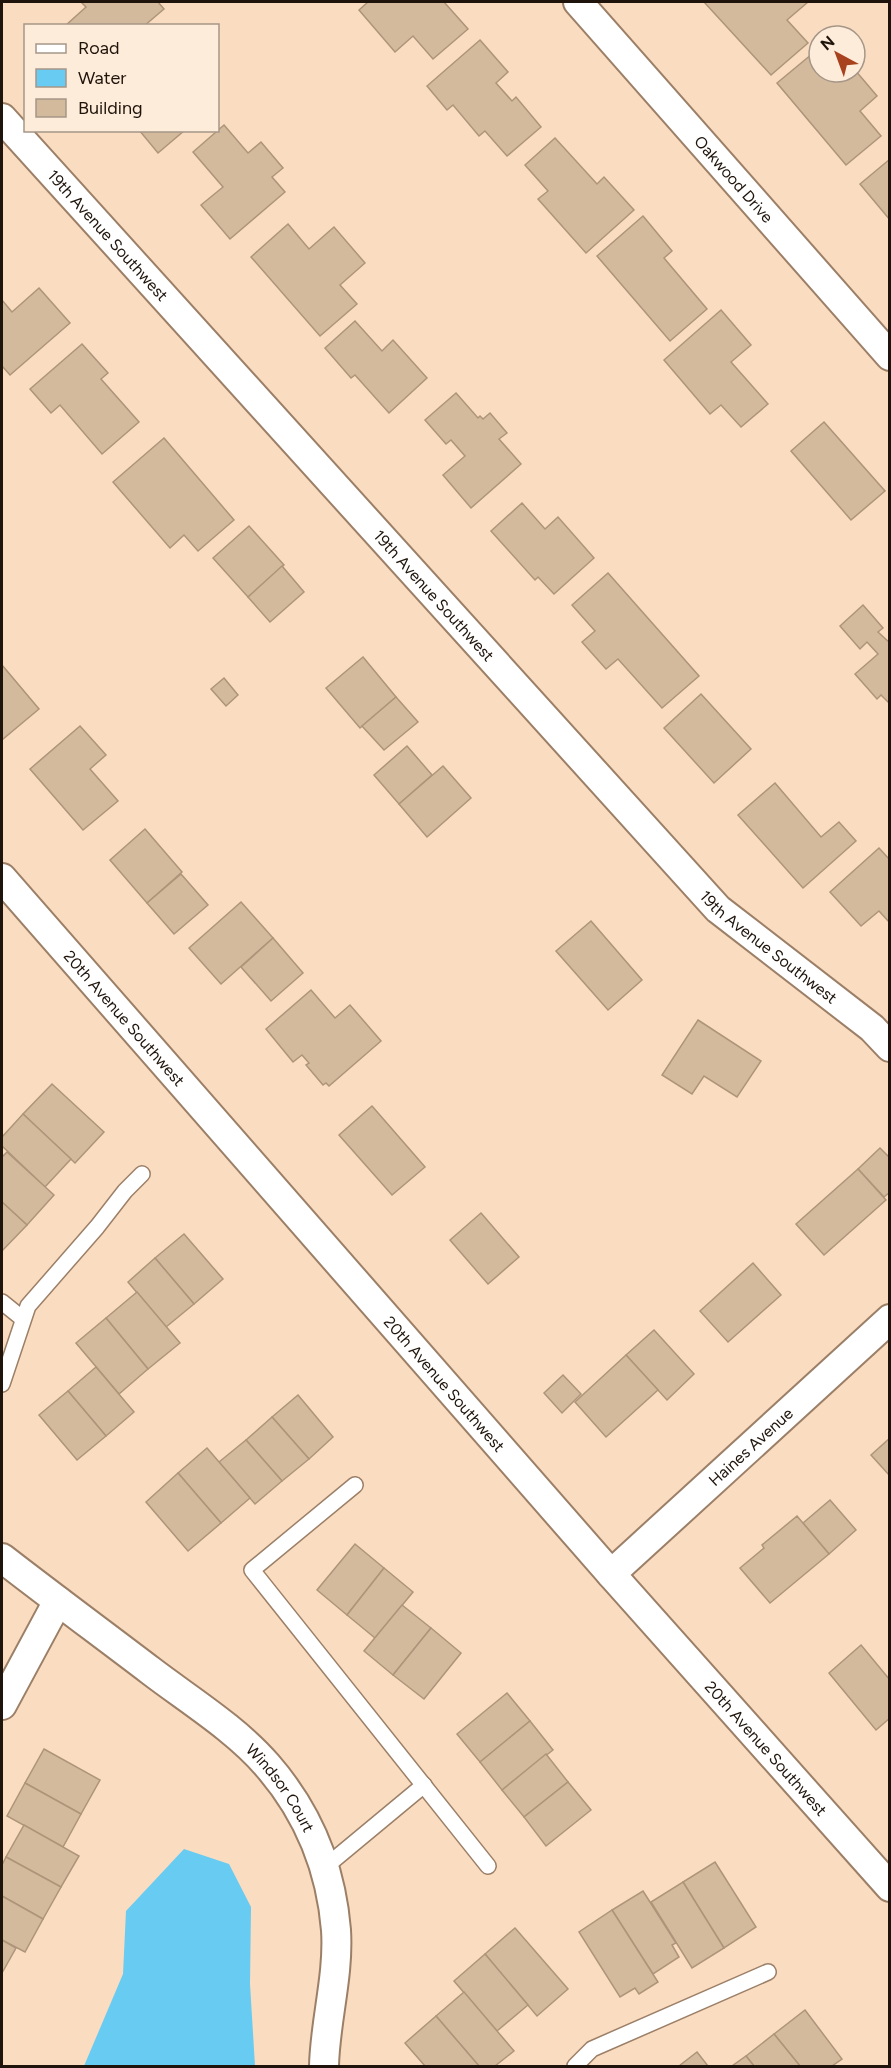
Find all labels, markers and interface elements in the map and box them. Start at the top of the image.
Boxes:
legend [24,24,219,132]
north arrow [807,24,867,84]
text: N [817,32,838,54]
text: Road [78,37,119,59]
text: Water [78,67,126,89]
text: Building [78,97,143,119]
street label: Oakwood Drive [691,132,778,227]
street label: 19th Avenue Southwest [44,166,172,305]
street label: 19th Avenue Southwest [370,526,498,665]
street label: 19th Avenue Southwest [696,886,841,1007]
street label: 20th Avenue Southwest [60,946,189,1090]
street label: 20th Avenue Southwest [380,1312,509,1455]
street label: Haines Avenue [705,1403,797,1490]
street label: 20th Avenue Southwest [701,1677,831,1819]
street label: Windsor Court [242,1739,319,1835]

